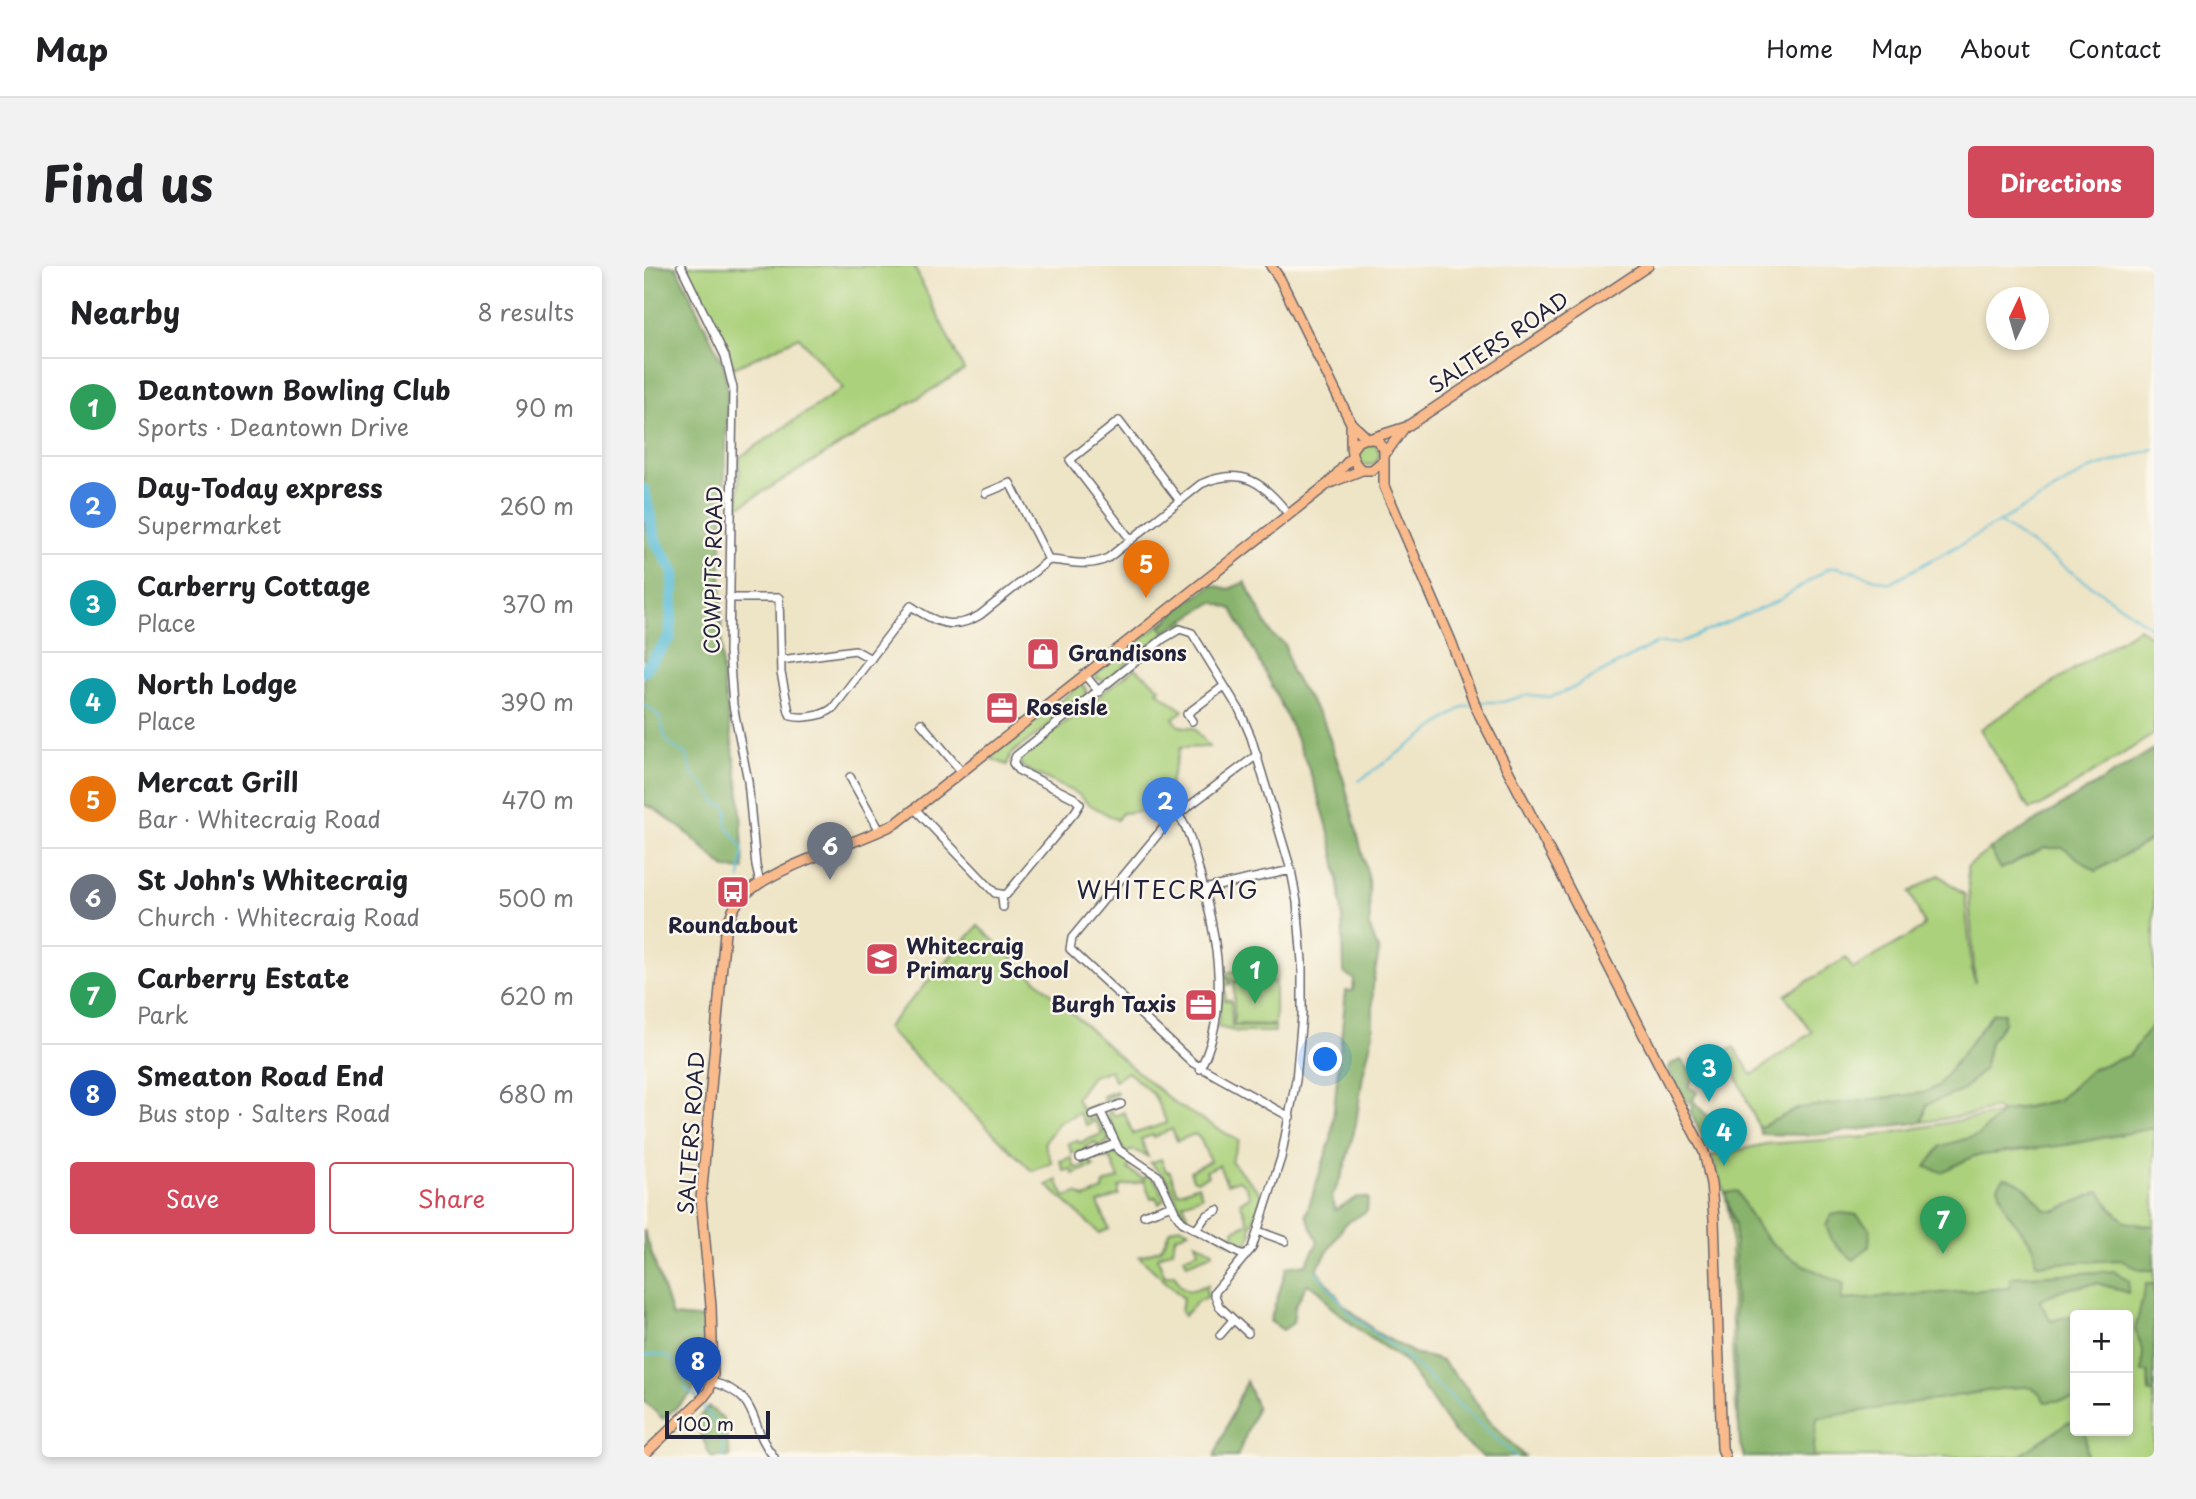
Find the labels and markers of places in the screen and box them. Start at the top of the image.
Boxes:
pin: 5 [1123,540,1169,598]
shop icon: Grandisons [1024,635,1062,673]
place label: Grandisons [1068,636,1187,668]
office icon: Roseisle [983,689,1021,727]
place label: Roseisle [1026,690,1108,722]
pin: 2 [1142,777,1188,835]
pin: 6 [807,822,853,880]
bus stop icon: Roundabout [714,873,752,911]
place label: Roundabout [668,908,798,940]
place label: Whitecraig Primary School [906,929,1069,985]
school or university icon: Whitecraig Primary School [863,940,901,978]
pin: 1 [1232,946,1278,1004]
office icon: Burgh Taxis [1182,986,1220,1024]
place label: Burgh Taxis [1051,987,1176,1019]
pin: 3 [1686,1044,1732,1102]
pin: 4 [1701,1108,1747,1166]
pin: 7 [1920,1196,1966,1254]
pin: 8 [675,1337,721,1395]

